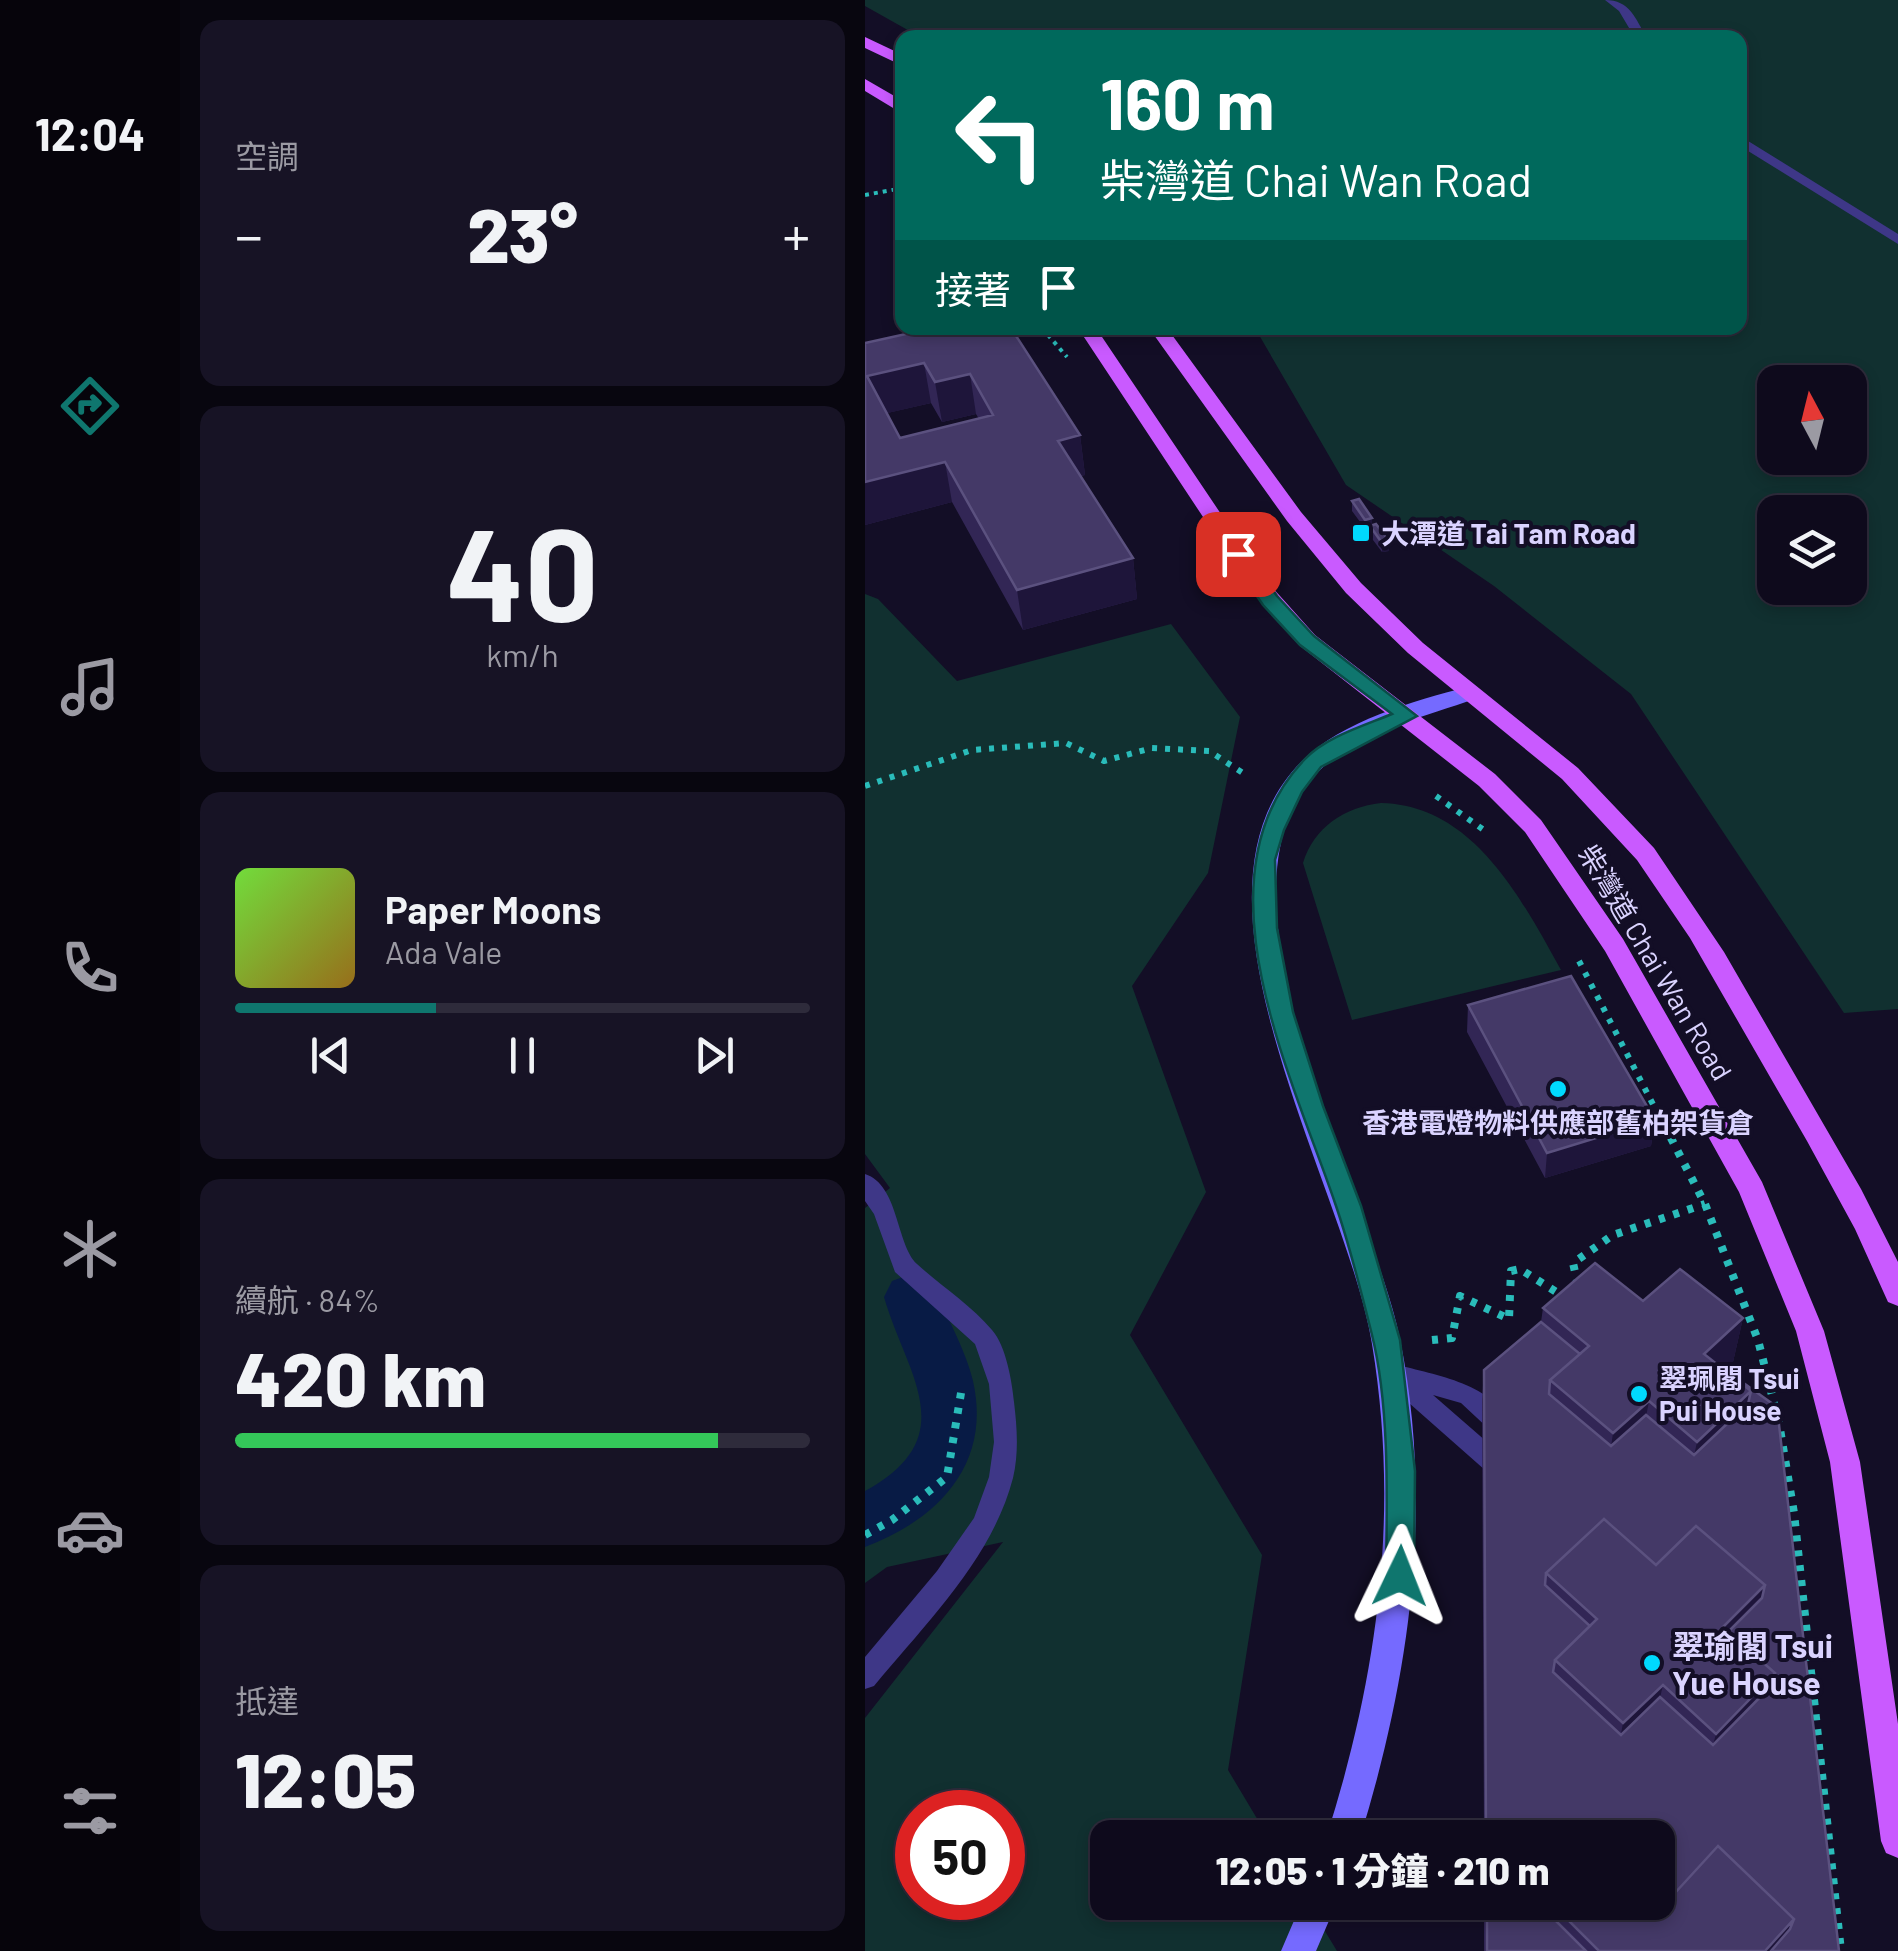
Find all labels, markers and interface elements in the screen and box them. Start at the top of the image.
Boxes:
text: 160 m [1100,60,1275,144]
icon: left [935,70,1065,200]
text: 12:04 [35,106,145,160]
text: 空調 [235,136,299,174]
text: 柴灣道 Chai Wan Road [1100,152,1532,206]
text: 23° [467,188,578,278]
text: − [235,201,263,267]
text: + [782,201,810,267]
icon: arrive [1031,260,1086,315]
text: 接著 [935,266,1011,312]
north arrow [1757,365,1867,475]
map controls [1757,365,1867,605]
icon: directions [55,371,125,441]
text: 40 [446,492,599,648]
button: layers [1757,495,1867,605]
pin [1196,512,1281,597]
place label: 大潭道 Tai Tam Road [1381,516,1636,550]
marker: 大潭道 Tai Tam Road [1350,522,1372,544]
icon: arrive [1211,527,1266,582]
text: km/h [486,635,559,673]
icon: music [55,652,125,722]
street label: 柴灣道 Chai Wan Road [1572,838,1740,1086]
text: Paper Moons [385,886,601,932]
text: Ada Vale [385,932,502,970]
icon: phone [55,933,125,1003]
icon: previous [303,1028,358,1083]
icon: pause [495,1028,550,1083]
icon: next [687,1028,742,1083]
marker: 香港電燈物料供應部舊柏架貨倉 [1547,1078,1569,1100]
place label: 香港電燈物料供應部舊柏架貨倉 [1362,1105,1754,1139]
icon: climate [55,1214,125,1284]
text: 續航 · 84% [235,1280,380,1318]
text: 420 km [235,1332,486,1422]
place label: 翠珮閣 Tsui Pui House [1659,1361,1800,1427]
marker: 翠珮閣 Tsui Pui House [1628,1383,1650,1405]
icon: car [55,1495,125,1565]
position arrow [1348,1524,1452,1628]
place label: 翠瑜閣 Tsui Yue House [1672,1626,1833,1701]
marker: 翠瑜閣 Tsui Yue House [1641,1652,1663,1674]
text: 抵達 [235,1681,299,1719]
text: 12:05 [235,1733,416,1823]
icon: filters [55,1776,125,1846]
speed limit sign: 50 [895,1790,1025,1920]
text: 12:05 · 1 分鐘 · 210 m [1216,1847,1549,1893]

